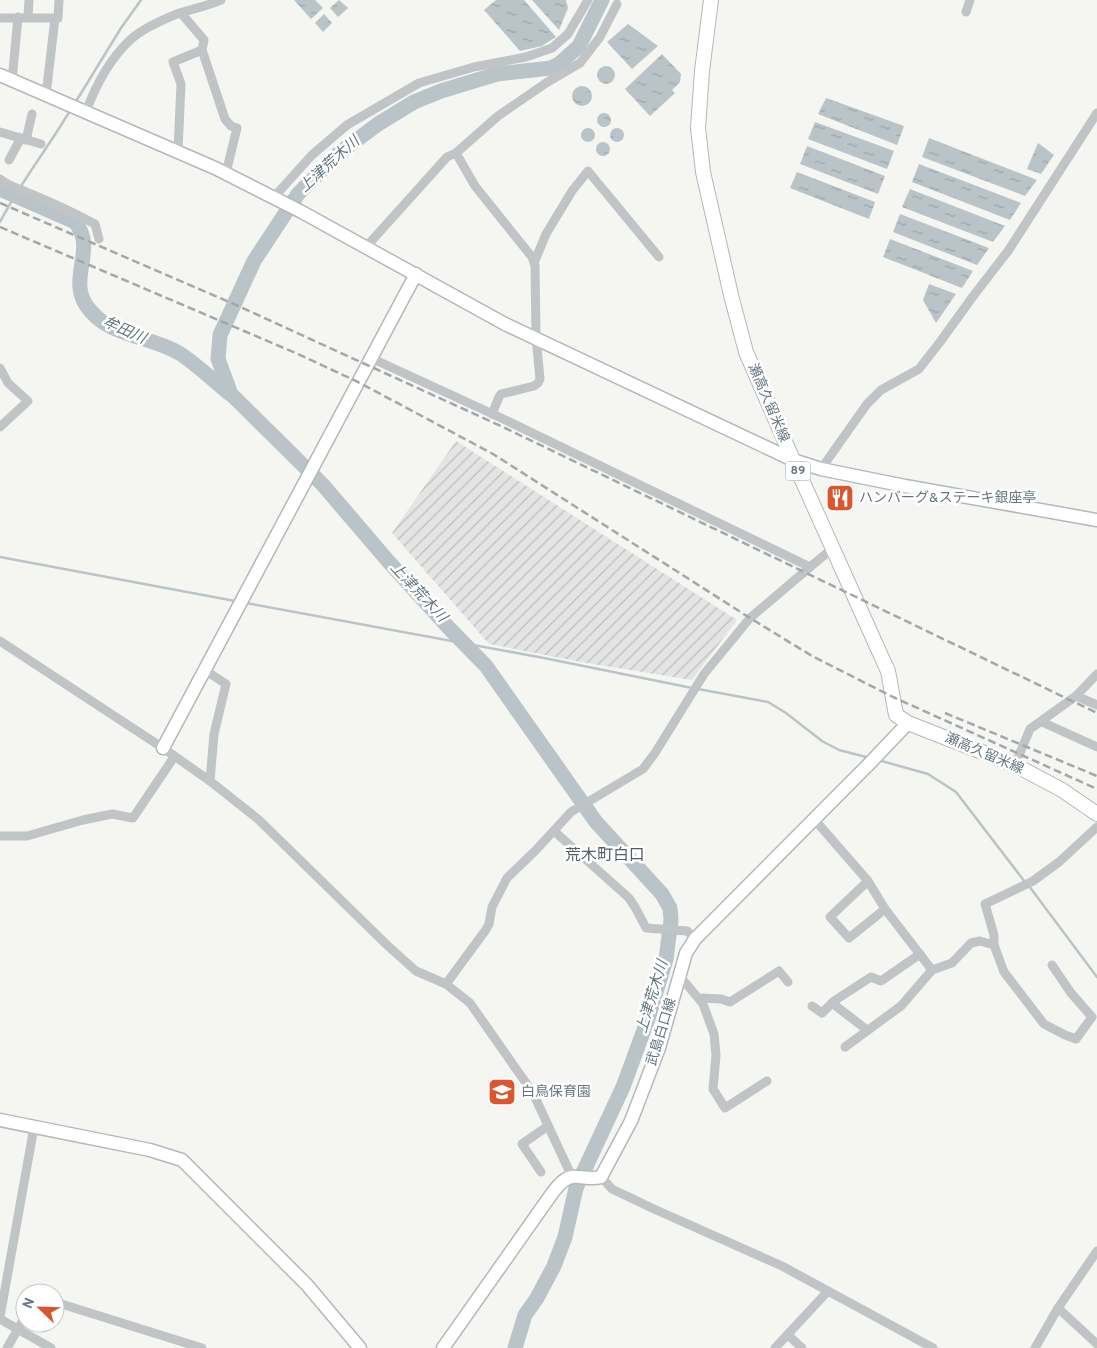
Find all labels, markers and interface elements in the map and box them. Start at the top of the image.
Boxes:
water label: 上津荒木川 [296,132,366,197]
water label: 牟田川 [100,313,150,350]
street label: 瀬高久留米線 [744,361,792,445]
road number: 89 [786,462,810,481]
restaurant icon: ハンバーグ&ステーキ銀座亭 [825,483,855,513]
place label: ハンバーグ&ステーキ銀座亭 [859,490,1036,507]
water label: 上津荒木川 [385,559,452,628]
street label: 瀬高久留米線 [942,730,1026,778]
district label: 荒木町白口 [565,846,645,866]
water label: 上津荒木川 [633,956,674,1036]
street label: 武島白口線 [644,996,680,1068]
school or university icon: 白鳥保育園 [487,1077,517,1107]
place label: 白鳥保育園 [521,1084,591,1101]
north arrow [15,1283,65,1333]
text: N [20,1296,39,1311]

